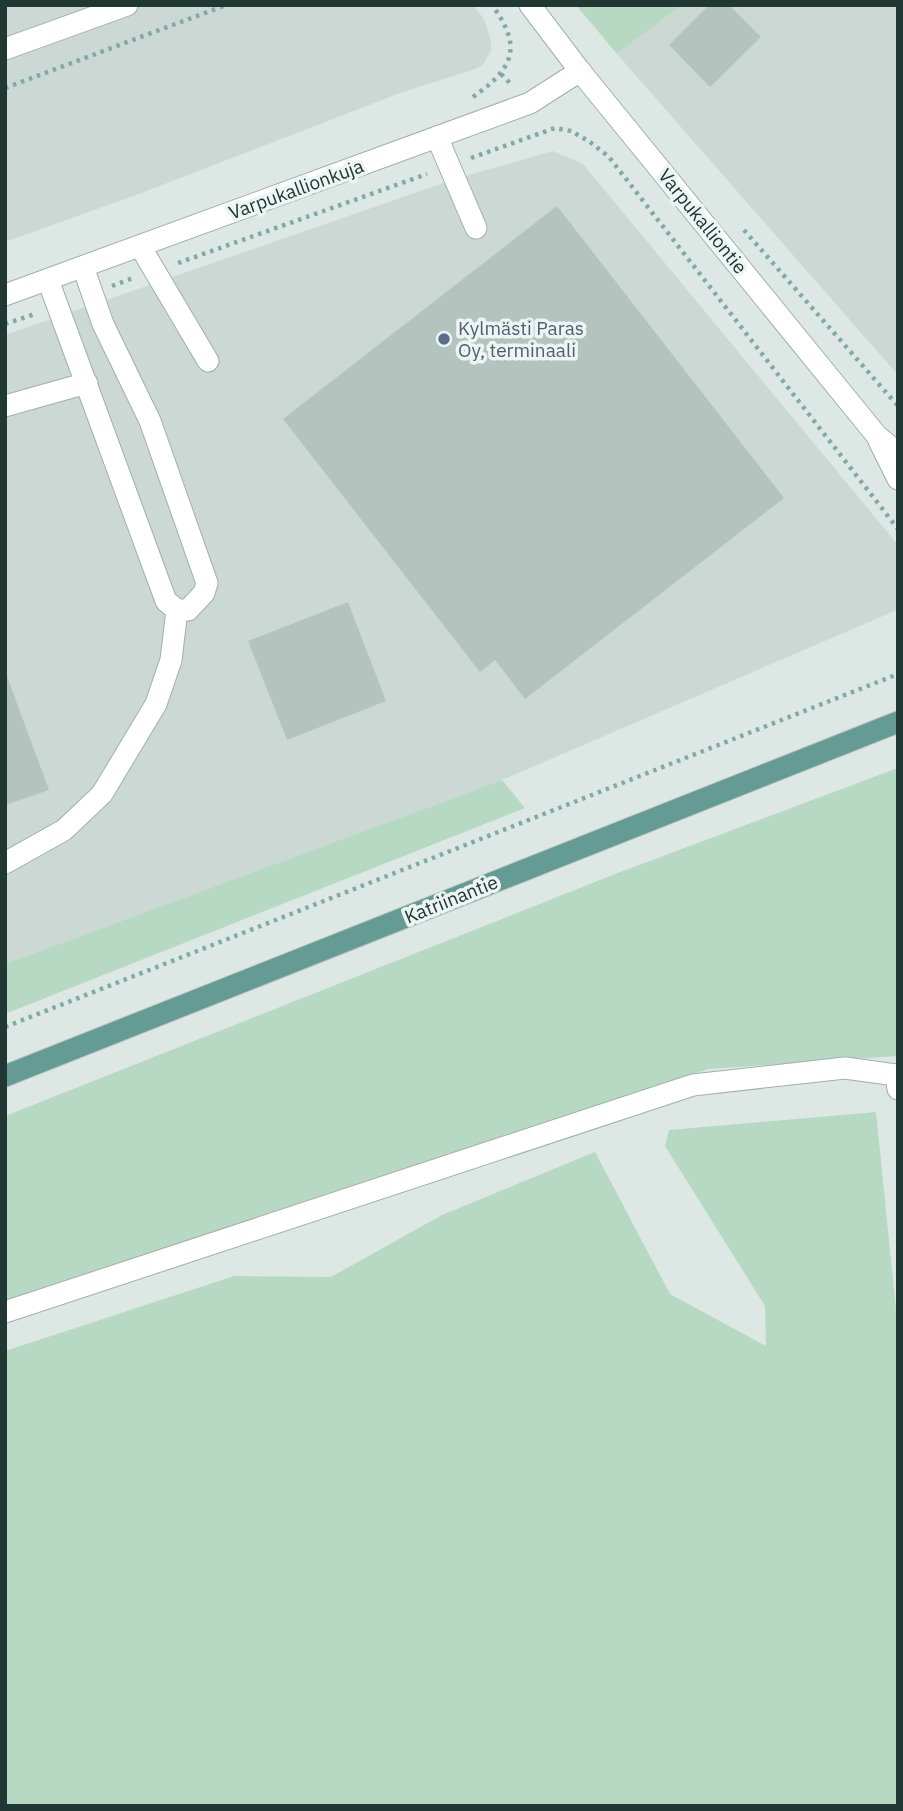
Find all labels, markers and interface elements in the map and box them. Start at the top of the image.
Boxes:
street label: Varpukallionkuja [225,153,367,225]
street label: Varpukalliontie [653,164,753,278]
place label: Kylmästi Paras Oy, terminaali [458,316,584,362]
marker: Kylmästi Paras Oy, terminaali [436,331,452,347]
street label: Katriinantie [401,869,501,929]

